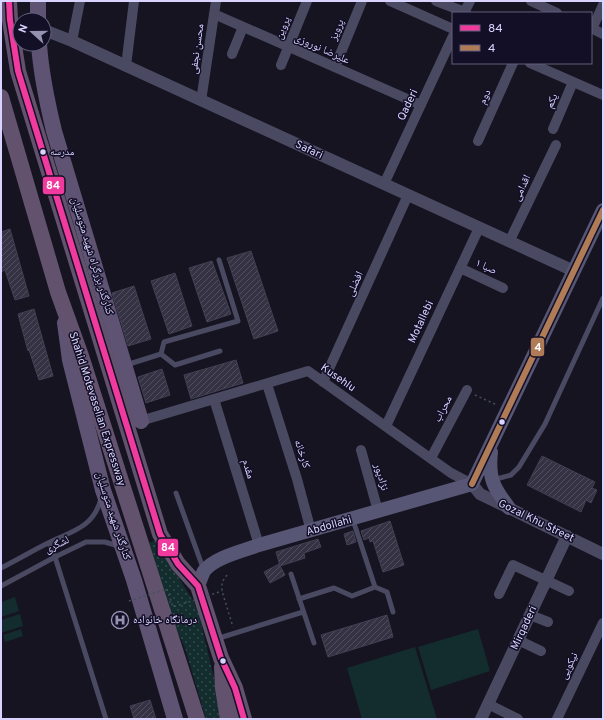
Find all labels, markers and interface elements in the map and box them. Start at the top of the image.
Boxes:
north arrow [12,12,52,52]
legend [452,12,592,64]
street label: پروین [272,14,294,42]
street label: پرویز [326,17,348,44]
text: 84 [488,21,503,37]
text: N [16,23,32,35]
street label: محسن نجفی [187,23,207,75]
street label: علیرضا نوروزی [292,31,352,68]
text: 4 [488,41,495,57]
street label: Qaderi [395,87,421,123]
street label: دوم [476,87,495,107]
street label: یکم [543,91,562,110]
street label: Safari [293,138,325,162]
place label: مدرسه [50,146,75,159]
marker: مدرسه [38,147,48,157]
street label: اقدامی [510,173,534,203]
line badge: 84 [42,176,65,195]
text: 84 [46,179,60,193]
street label: کنارگذر بزرگراه شهید متوسلیان [67,195,117,317]
street label: صبا ۱ [473,256,499,278]
street label: افضلی [343,269,367,299]
street label: Motallebi [405,298,437,346]
street label: Shahid Motevaselian Expressway [65,330,129,488]
line badge: 4 [530,337,545,357]
text: 4 [534,341,542,355]
street label: Kusehlu [318,361,358,395]
street label: محراب [430,393,456,425]
unlabelled marker [497,417,507,427]
street label: کارخانه [291,438,313,471]
street label: مقدم [238,457,258,481]
street label: نژادپور [370,461,392,492]
street label: کنارگذر شهید متوسلیان [92,470,134,562]
street label: Gozal Khu Street [496,497,576,545]
street label: Abdollahi [305,513,353,539]
street label: لشگری [42,533,72,557]
line badge: 84 [157,538,179,557]
text: 84 [161,541,175,555]
street label: Mirqaderi [508,604,540,652]
hospital icon: درمانگاه خانواده [110,610,130,630]
place label: درمانگاه خانواده [133,613,198,627]
street label: نیکویی [556,650,582,682]
unlabelled marker [218,656,228,666]

